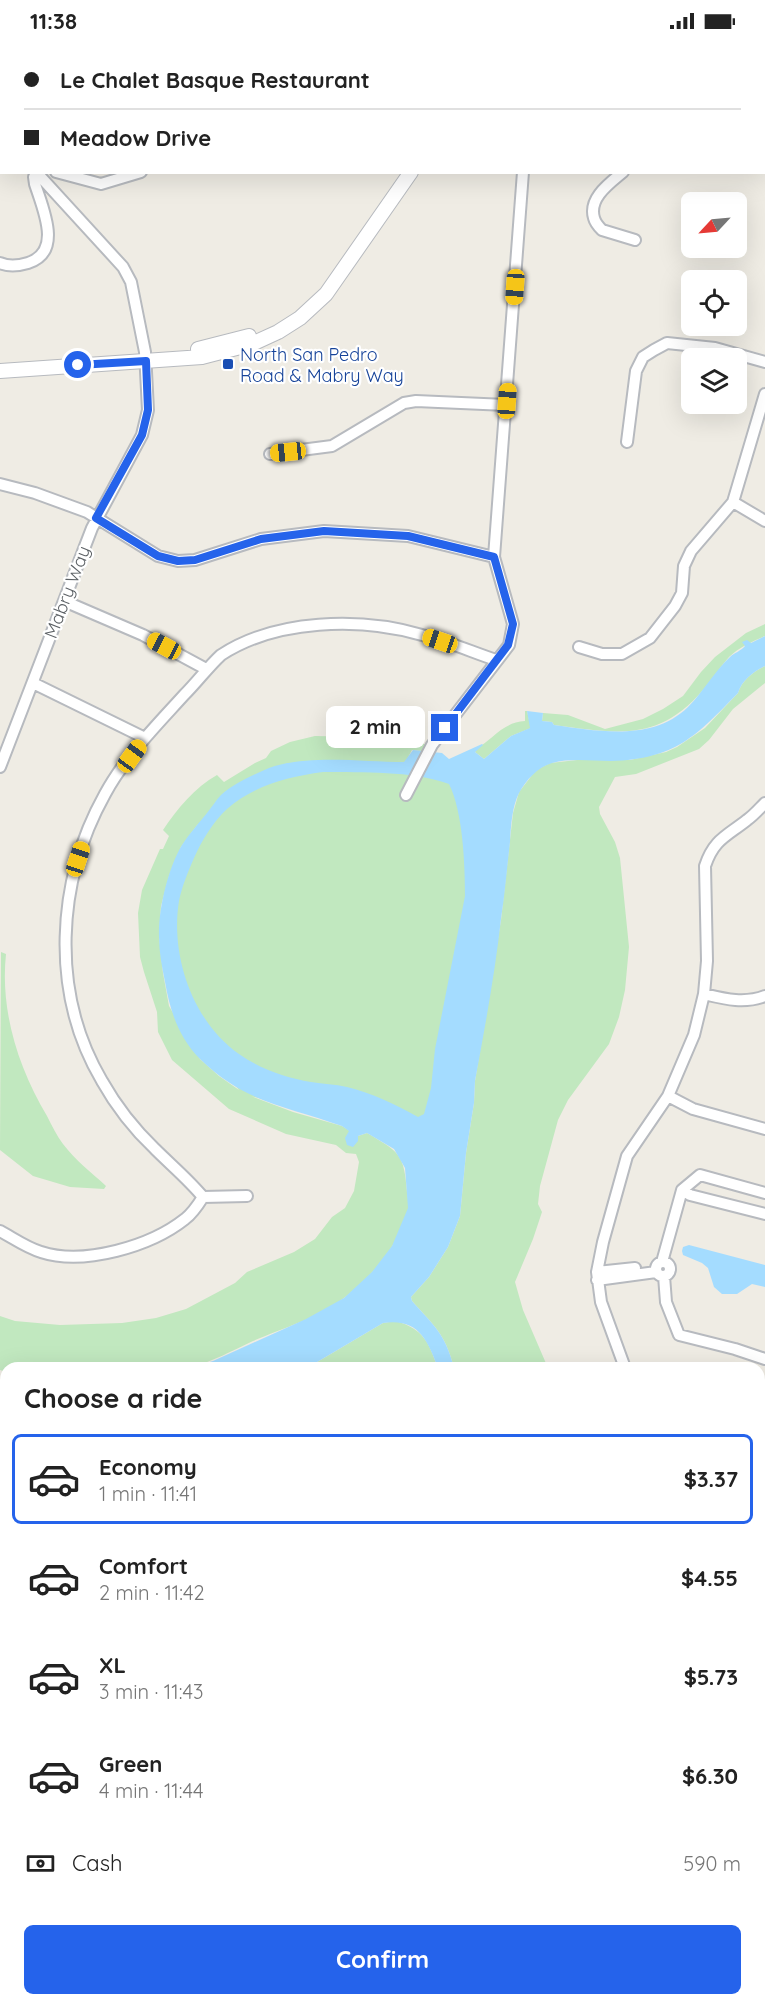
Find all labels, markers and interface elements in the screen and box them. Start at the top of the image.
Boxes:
text: 11:38 [30,7,77,35]
text: Le Chalet Basque Restaurant [60,66,370,94]
text: Meadow Drive [60,124,211,152]
north arrow [681,192,747,258]
map controls [681,192,747,414]
car [505,268,525,306]
button: locate [681,270,747,336]
place label: North San Pedro Road & Mabry Way [240,343,404,387]
button: layers [681,348,747,414]
route start [64,351,91,378]
marker: North San Pedro Road & Mabry Way [221,357,235,371]
car [497,382,517,420]
car [269,441,307,463]
street label: Mabry Way [39,543,95,641]
car [420,627,460,655]
car [144,630,184,662]
callout: 2 min [325,707,424,749]
text: 2 min [349,714,402,739]
route end [431,714,458,741]
car [114,736,150,776]
car [64,839,92,879]
text: Choose a ride [24,1381,202,1415]
icon: car [27,1452,81,1506]
text: Economy [99,1453,197,1481]
text: $3.37 [684,1465,738,1493]
text: 1 min · 11:41 [99,1481,197,1506]
icon: car [27,1551,81,1605]
text: Comfort [99,1552,188,1580]
text: $4.55 [681,1564,738,1592]
text: 2 min · 11:42 [99,1580,205,1605]
icon: car [27,1650,81,1704]
text: XL [99,1651,126,1679]
text: $5.73 [684,1663,738,1691]
text: 3 min · 11:43 [99,1679,203,1704]
icon: car [27,1749,81,1803]
text: Green [99,1750,162,1778]
text: $6.30 [682,1762,738,1790]
text: 4 min · 11:44 [99,1778,204,1803]
icon: cash [24,1847,57,1880]
text: Cash [72,1849,123,1877]
text: 590 m [683,1851,741,1876]
button: Confirm [24,1925,741,1994]

